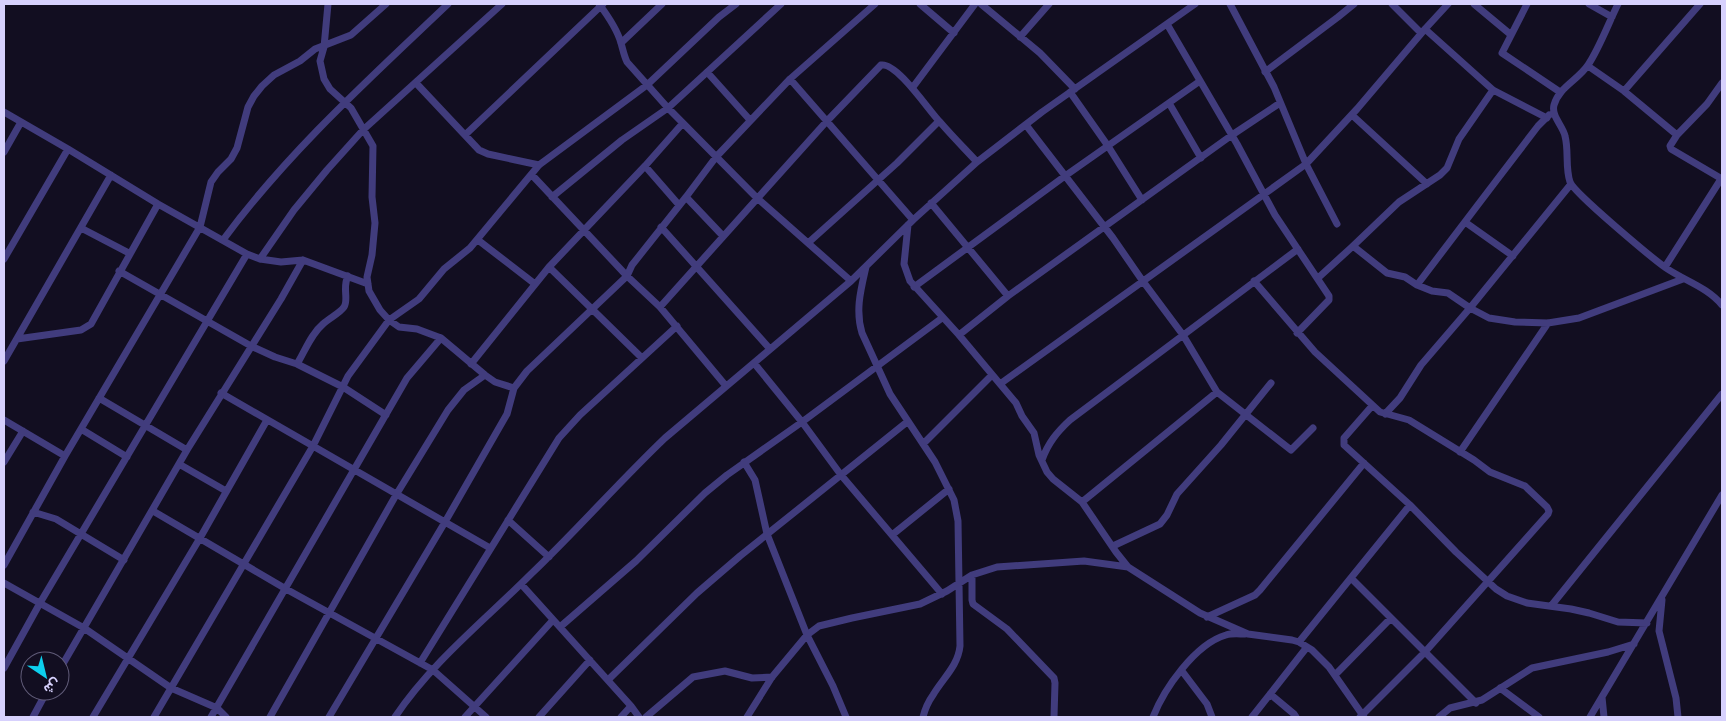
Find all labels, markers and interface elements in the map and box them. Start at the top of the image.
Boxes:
north arrow [20,651,70,701]
text: ش [40,674,64,698]

